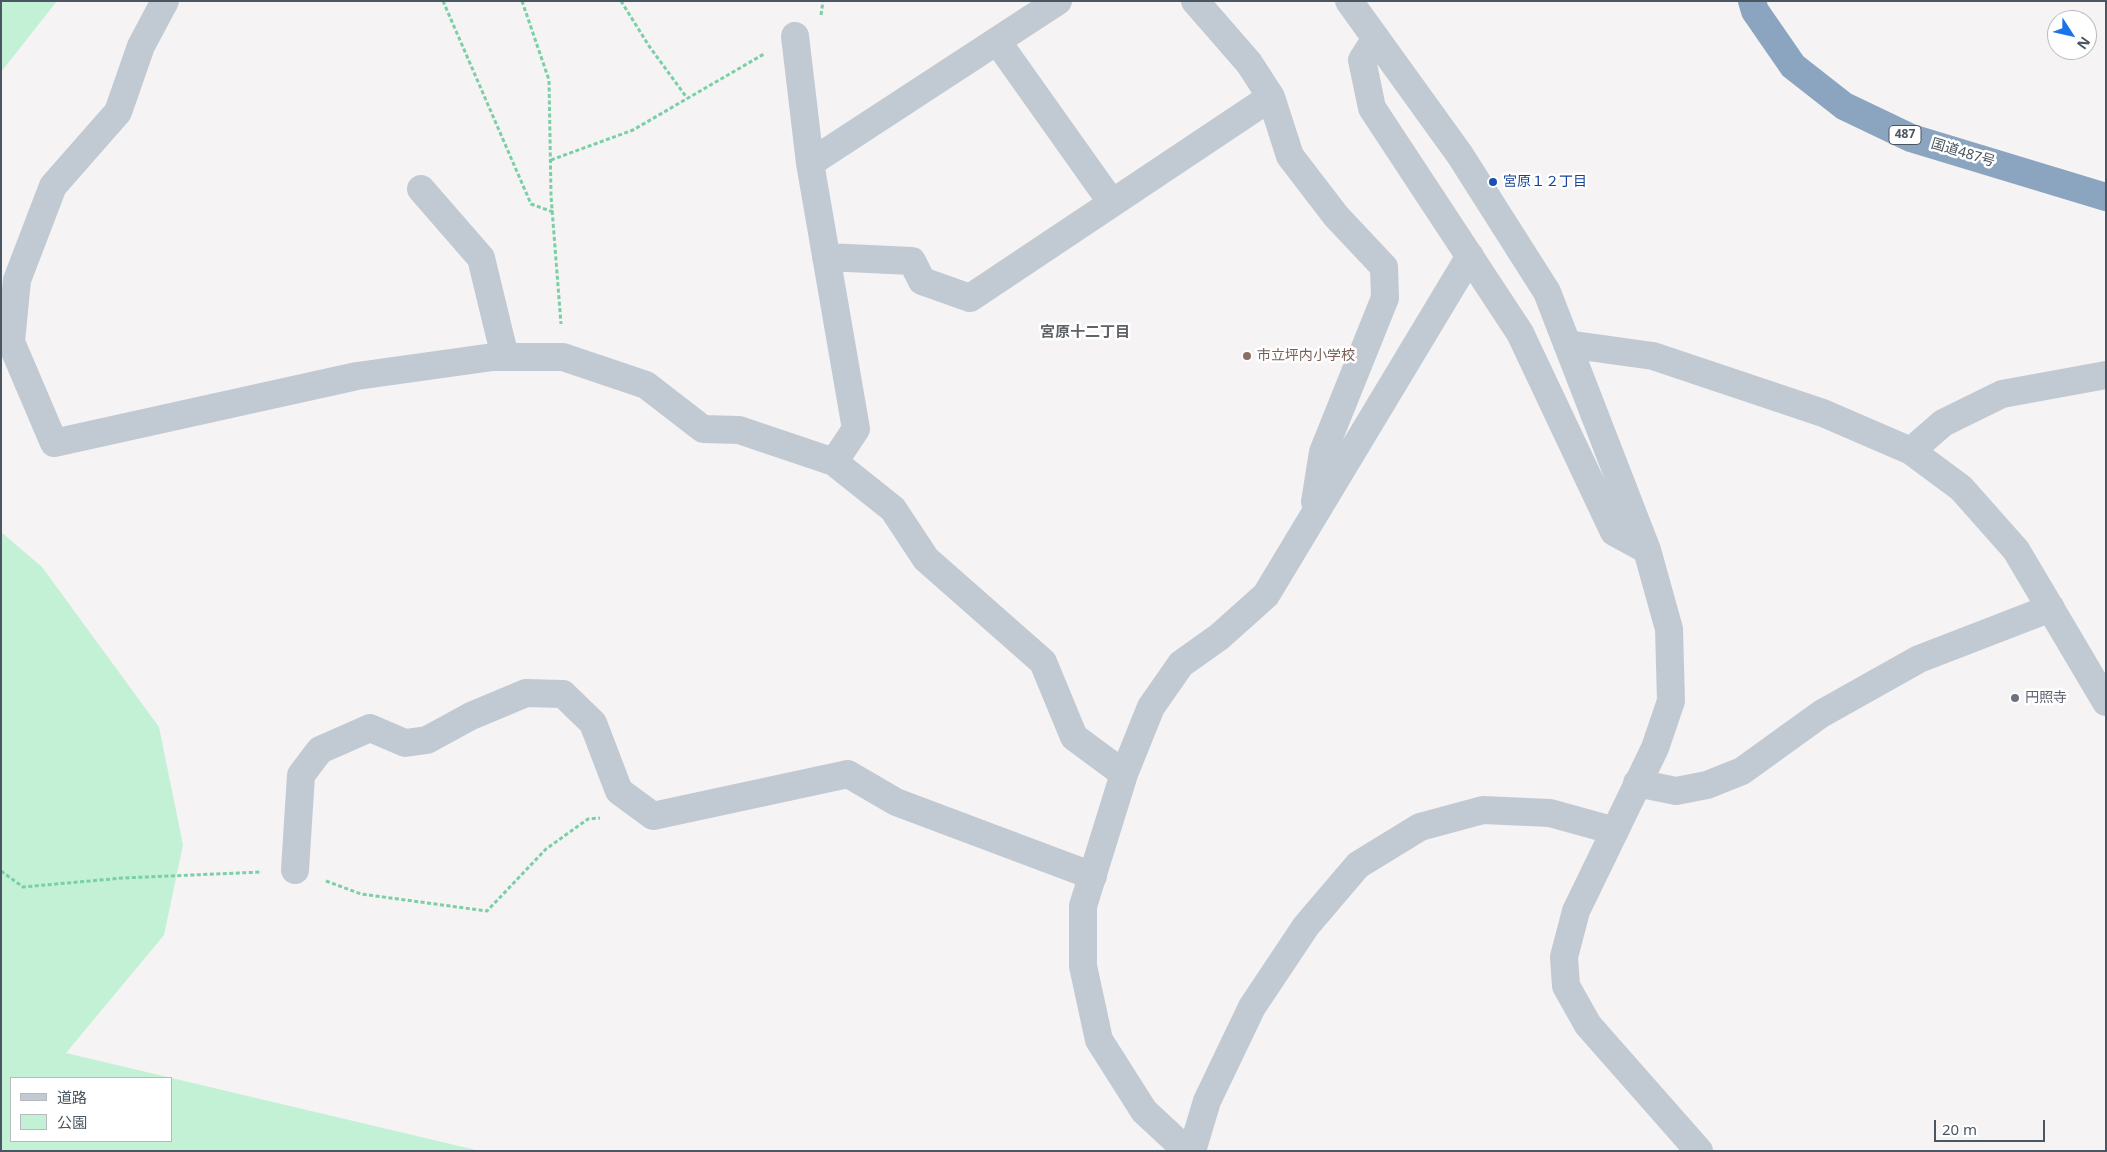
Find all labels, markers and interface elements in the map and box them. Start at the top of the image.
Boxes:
north arrow [2047,10,2097,60]
text: N [2073,33,2095,53]
road number: 487 [1889,126,1921,144]
street label: 国道487号 [1929,135,1997,171]
place label: 宮原１２丁目 [1503,174,1587,190]
marker: 宮原１２丁目 [1487,176,1499,188]
district label: 宮原十二丁目 [1040,324,1130,342]
place label: 市立坪内小学校 [1257,348,1355,364]
marker: 市立坪内小学校 [1241,350,1253,362]
place label: 円照寺 [2025,690,2067,706]
marker: 円照寺 [2009,692,2021,704]
legend [10,1077,172,1142]
text: 道路 [57,1087,87,1107]
scale bar [1937,1110,2048,1142]
text: 公園 [57,1112,87,1132]
text: 20 m [1942,1119,1977,1139]

